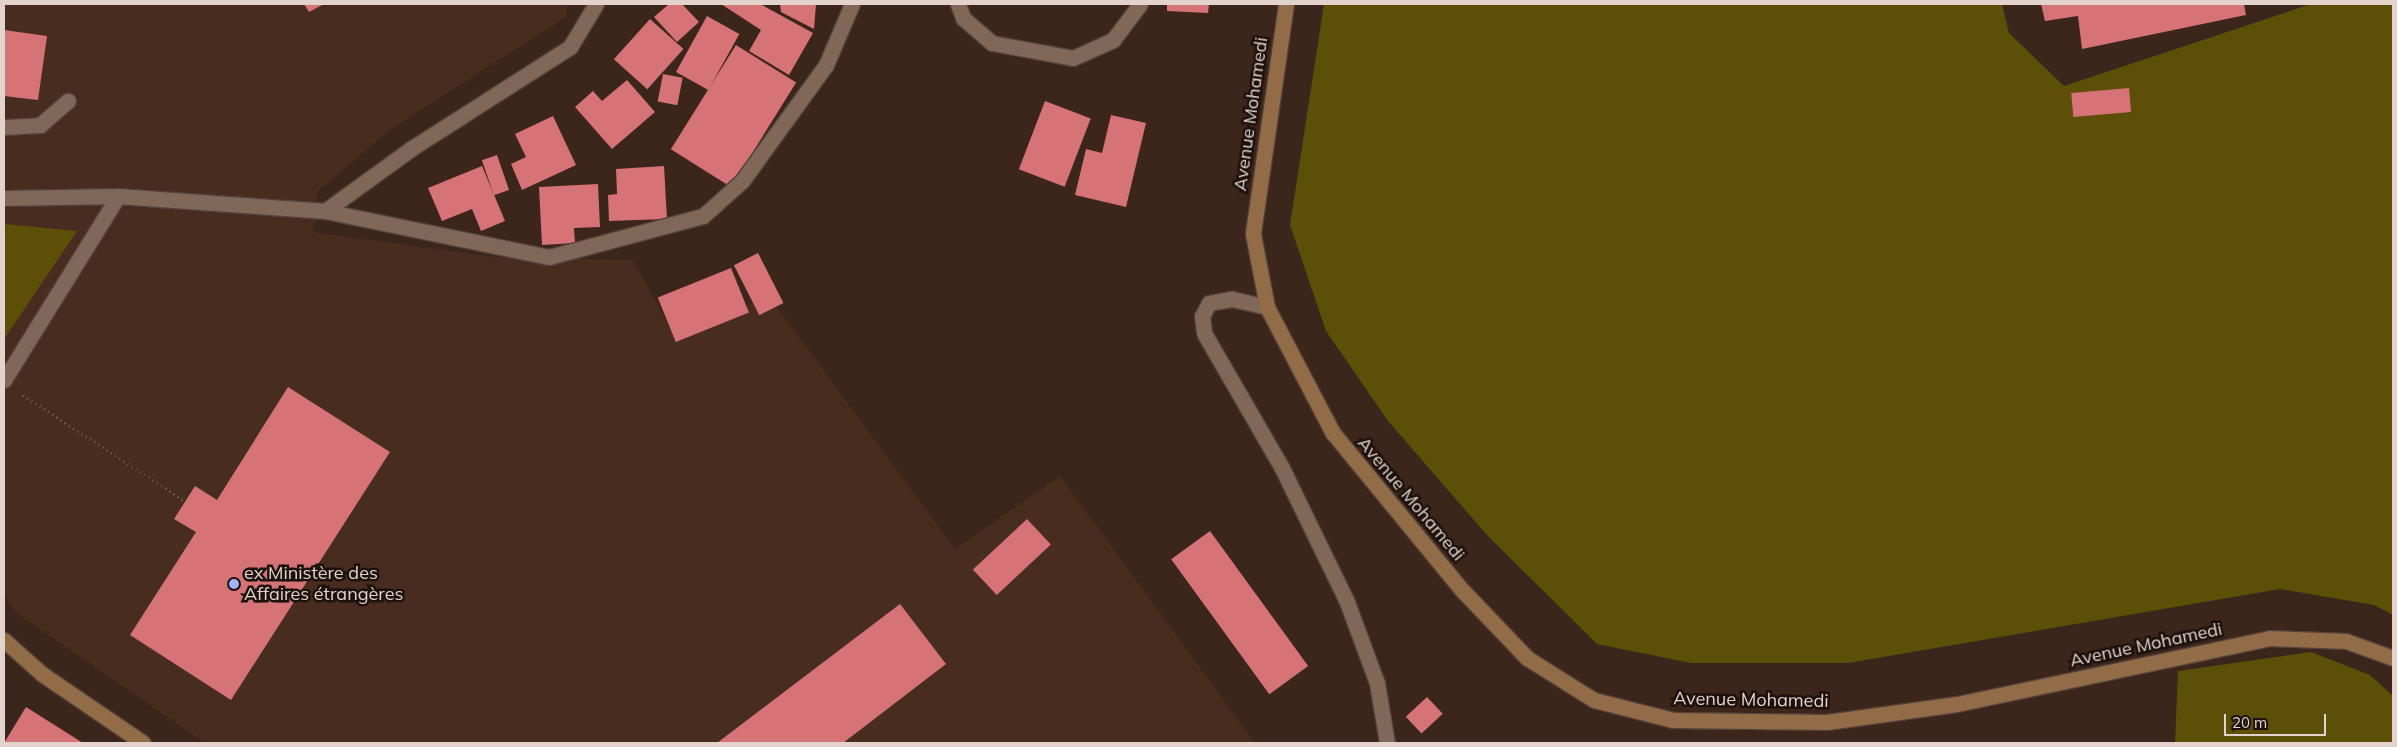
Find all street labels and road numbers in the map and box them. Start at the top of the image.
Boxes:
street label: Avenue Mohamedi [1230,36,1272,192]
street label: Avenue Mohamedi [1353,433,1469,565]
street label: Avenue Mohamedi [2068,618,2224,672]
street label: Avenue Mohamedi [1673,688,1829,712]

